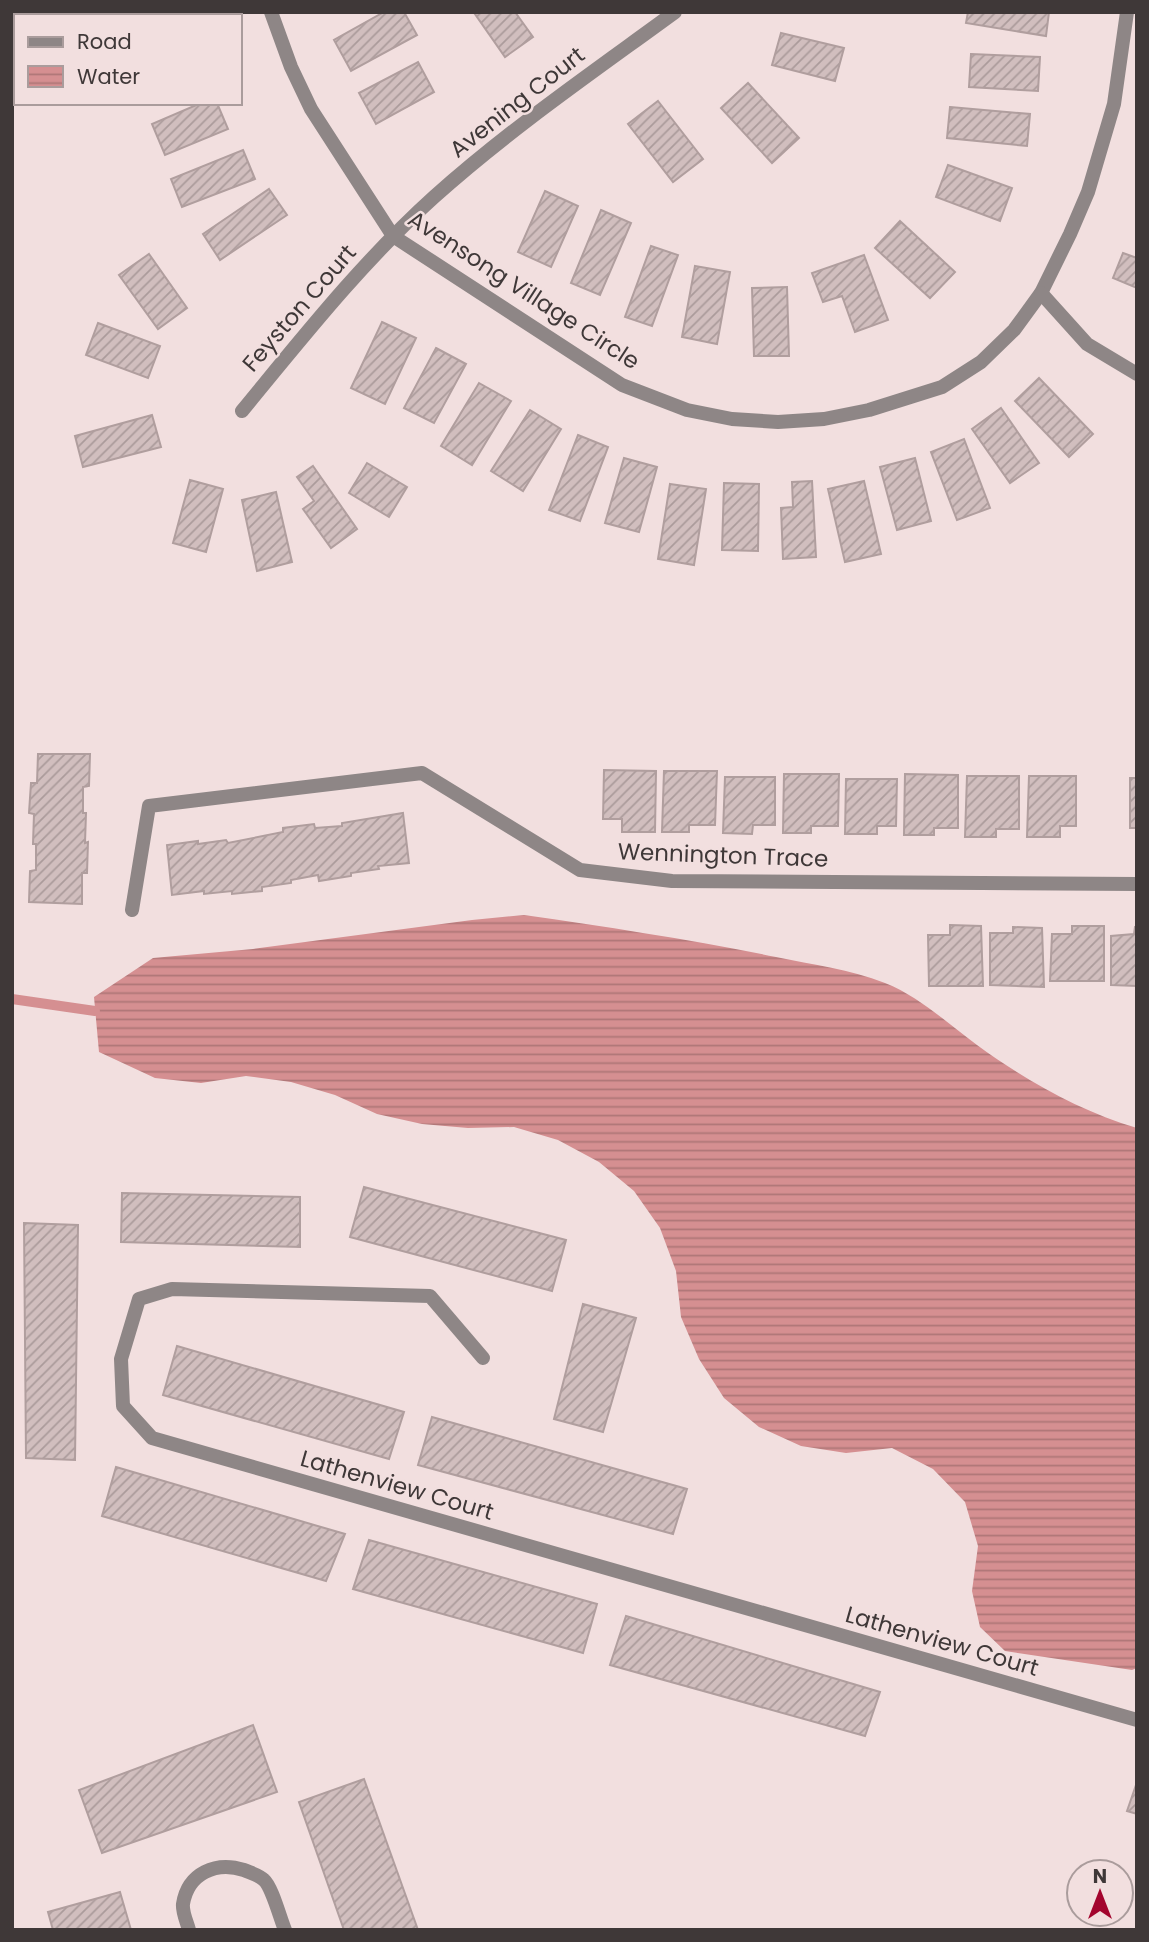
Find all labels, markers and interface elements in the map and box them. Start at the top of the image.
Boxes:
legend [14,14,242,105]
text: Road [77,27,132,56]
street label: Avening Court [443,39,591,165]
text: Water [77,62,140,91]
street label: Avensong Village Circle [402,203,646,377]
street label: Feyston Court [235,238,363,378]
street label: Wennington Trace [617,835,829,875]
street label: Lathenview Court [297,1442,497,1528]
street label: Lathenview Court [842,1598,1042,1684]
north arrow [1065,1858,1135,1928]
text: N [1093,1863,1107,1890]

